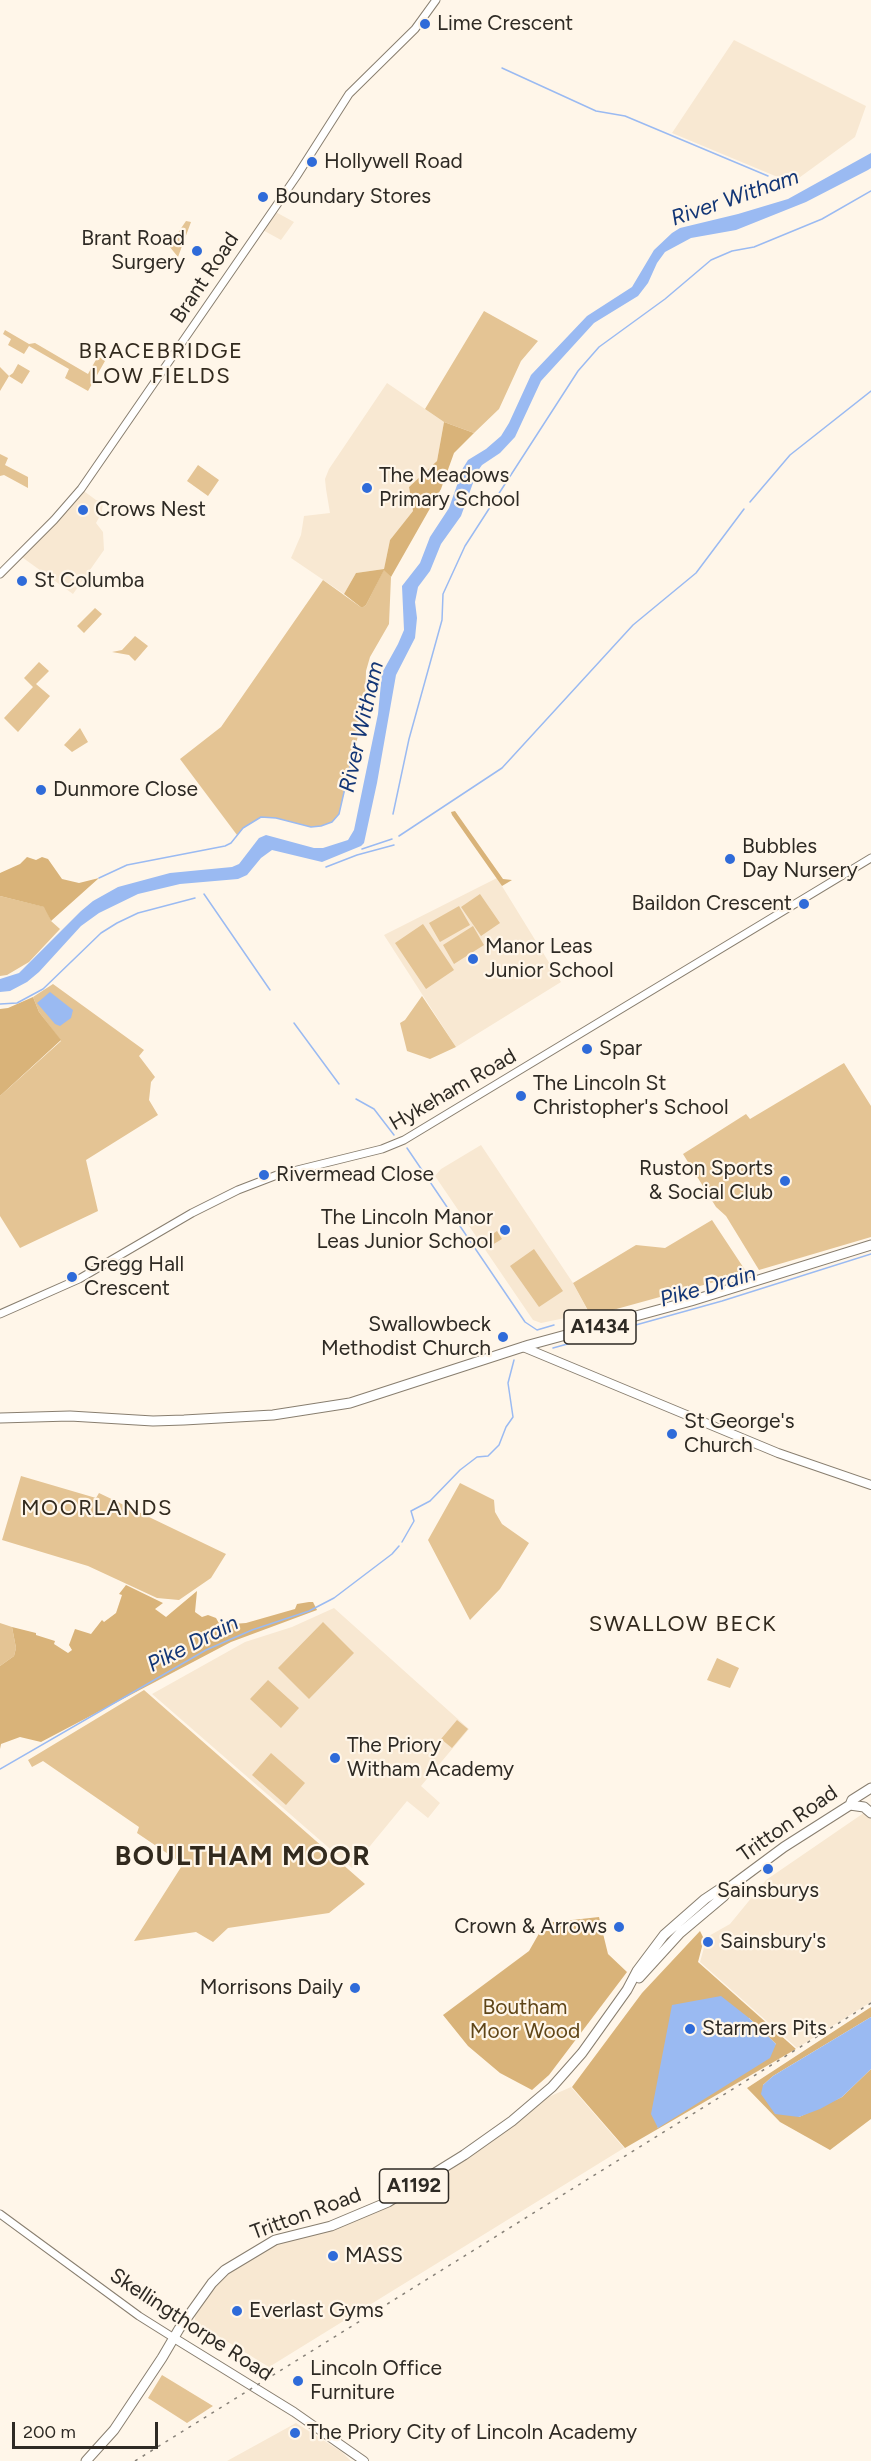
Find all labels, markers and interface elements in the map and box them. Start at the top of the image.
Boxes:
place label: Lime Crescent [437,11,573,37]
marker: Lime Crescent [418,17,432,31]
place label: Hollywell Road [324,149,463,175]
marker: Hollywell Road [305,155,319,169]
water label: River Witham [667,164,803,232]
place label: Boundary Stores [275,184,431,210]
marker: Boundary Stores [256,190,270,204]
place label: Brant Road Surgery [81,226,185,276]
street label: Brant Road [166,228,244,328]
marker: Brant Road Surgery [190,244,204,258]
district label: BRACEBRIDGE LOW FIELDS [78,339,244,390]
place label: The Meadows Primary School [379,463,520,513]
marker: The Meadows Primary School [360,481,374,495]
place label: Crows Nest [95,497,206,523]
marker: Crows Nest [76,503,90,517]
place label: St Columba [34,568,145,594]
marker: St Columba [15,574,29,588]
water label: River Witham [334,659,390,795]
place label: Dunmore Close [53,777,198,803]
marker: Dunmore Close [34,783,48,797]
place label: Bubbles Day Nursery [742,834,858,884]
marker: Bubbles Day Nursery [723,852,737,866]
place label: Baildon Crescent [632,891,792,917]
marker: Baildon Crescent [797,897,811,911]
place label: Manor Leas Junior School [485,934,614,984]
marker: Manor Leas Junior School [466,952,480,966]
place label: Spar [599,1036,642,1062]
marker: Spar [580,1042,594,1056]
street label: Hykeham Road [385,1044,521,1136]
place label: The Lincoln St Christopher's School [533,1071,728,1121]
marker: The Lincoln St Christopher's School [514,1089,528,1103]
place label: Ruston Sports & Social Club [639,1156,773,1206]
place label: Rivermead Close [276,1162,434,1188]
marker: Rivermead Close [257,1168,271,1182]
marker: Ruston Sports & Social Club [778,1174,792,1188]
place label: The Lincoln Manor Leas Junior School [316,1205,493,1255]
marker: The Lincoln Manor Leas Junior School [498,1223,512,1237]
place label: Gregg Hall Crescent [84,1252,184,1302]
water label: Pike Drain [657,1261,759,1313]
marker: Gregg Hall Crescent [65,1270,79,1284]
road number: A1434 [564,1310,636,1344]
place label: Swallowbeck Methodist Church [321,1312,491,1362]
marker: Swallowbeck Methodist Church [496,1330,510,1344]
place label: St George's Church [684,1409,795,1459]
marker: St George's Church [665,1427,679,1441]
district label: MOORLANDS [21,1496,173,1522]
water label: Pike Drain [143,1610,243,1678]
district label: SWALLOW BECK [589,1612,777,1638]
place label: The Priory Witham Academy [347,1733,514,1783]
marker: The Priory Witham Academy [328,1751,342,1765]
street label: Tritton Road [733,1780,843,1868]
district label: BOULTHAM MOOR [115,1841,371,1873]
marker: Sainsburys [761,1862,775,1876]
place label: Sainsburys [717,1878,819,1904]
place label: Crown & Arrows [454,1914,607,1940]
marker: Crown & Arrows [612,1920,626,1934]
place label: Sainsbury's [720,1929,826,1955]
marker: Sainsbury's [701,1935,715,1949]
place label: Morrisons Daily [200,1975,343,2001]
marker: Morrisons Daily [348,1981,362,1995]
park label: Boutham Moor Wood [470,1995,580,2045]
place label: Starmers Pits [702,2016,827,2042]
marker: Starmers Pits [683,2022,697,2036]
road number: A1192 [380,2169,448,2203]
street label: Tritton Road [247,2182,365,2246]
place label: MASS [345,2243,403,2269]
marker: MASS [326,2249,340,2263]
street label: Skellingthorpe Road [105,2263,277,2387]
place label: Everlast Gyms [249,2298,384,2324]
marker: Everlast Gyms [230,2304,244,2318]
place label: Lincoln Office Furniture [310,2356,442,2406]
marker: Lincoln Office Furniture [291,2374,305,2388]
scale bar [15,2410,160,2448]
place label: The Priory City of Lincoln Academy [307,2420,637,2446]
text: 200 m [23,2421,76,2443]
marker: The Priory City of Lincoln Academy [288,2426,302,2440]

